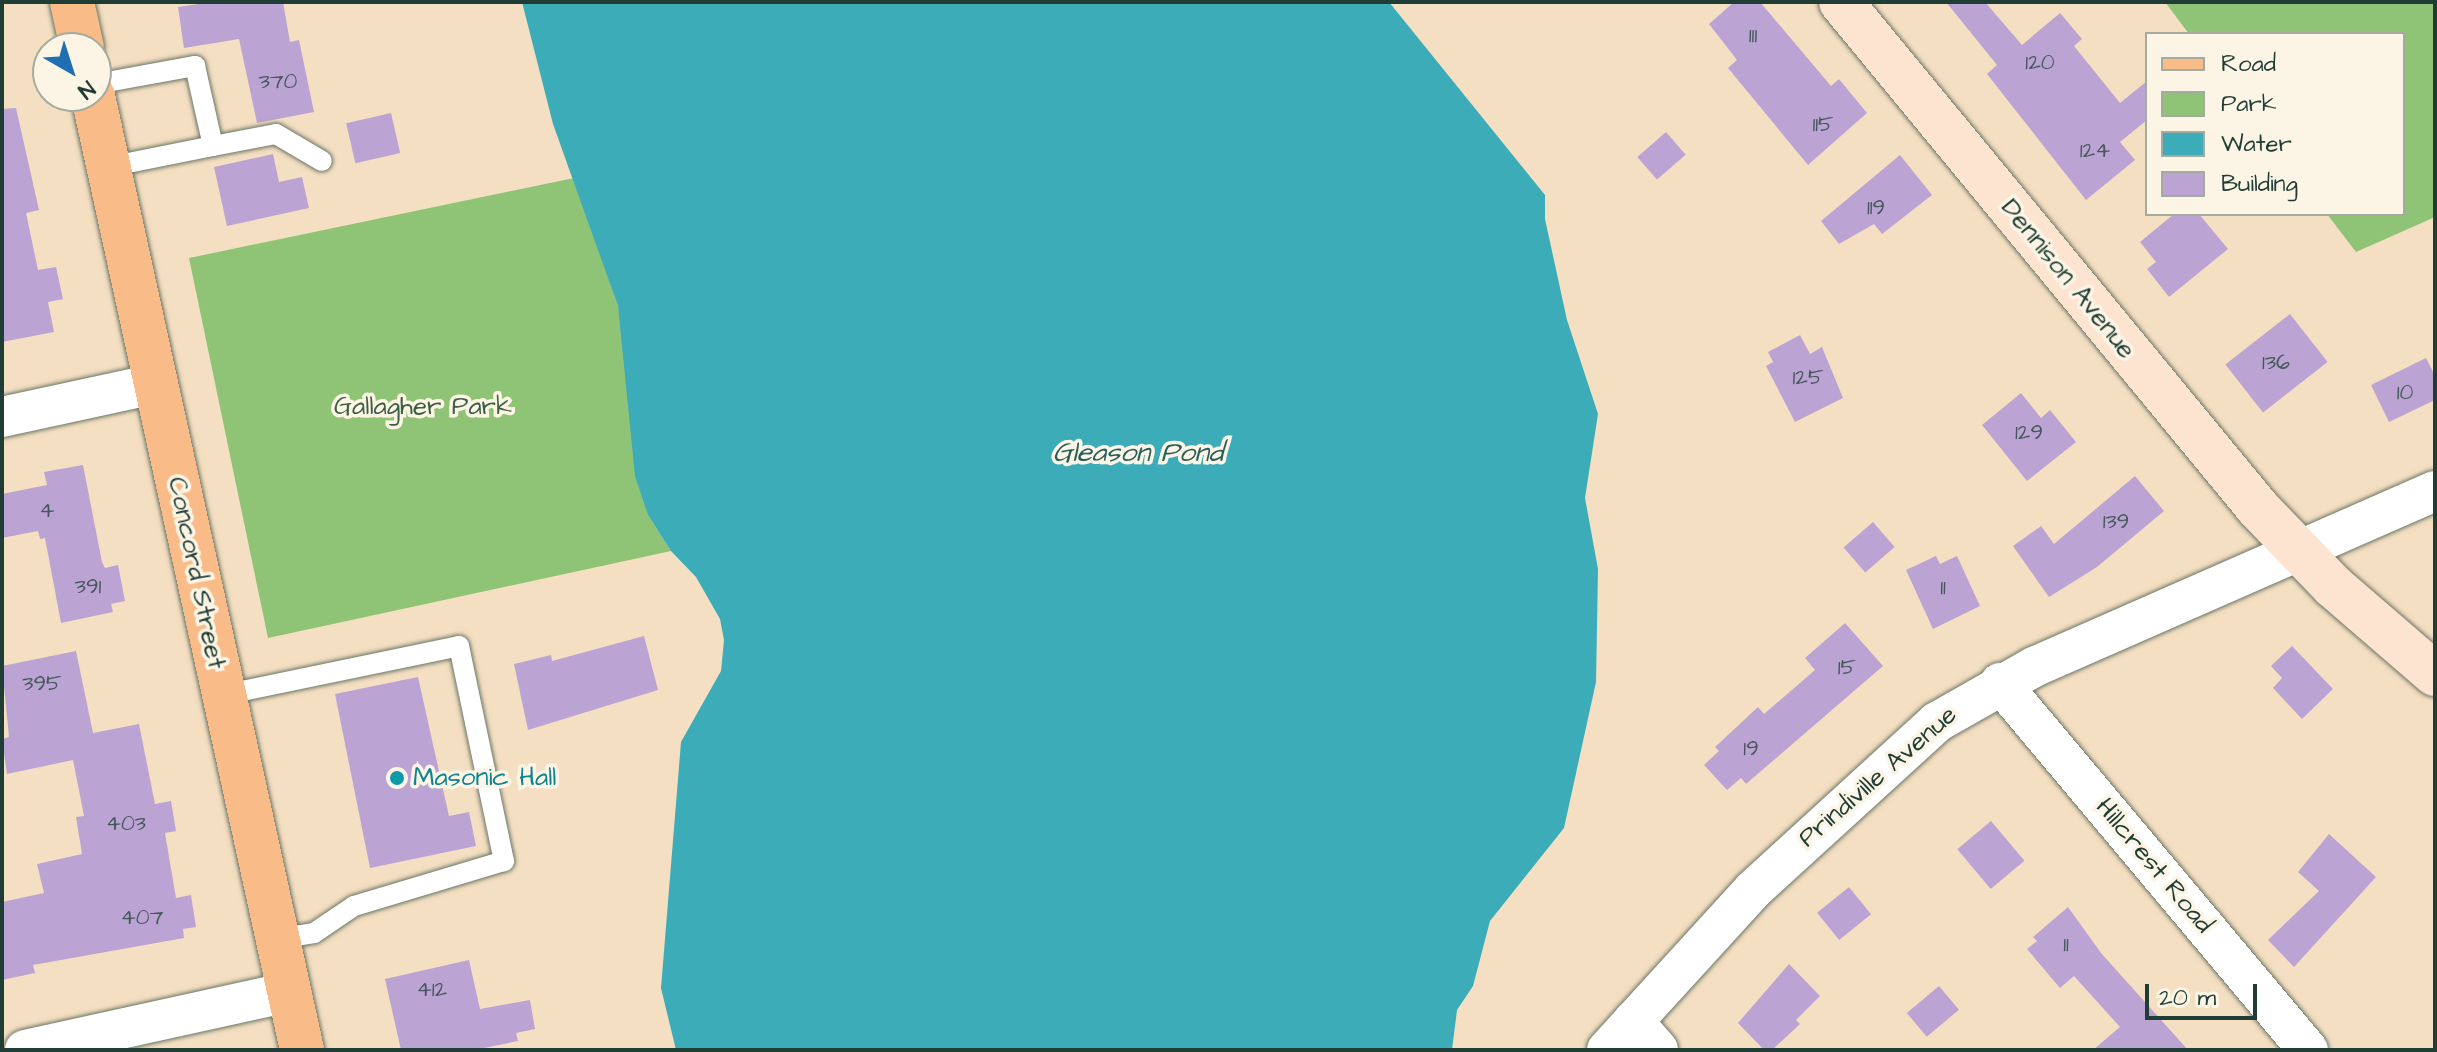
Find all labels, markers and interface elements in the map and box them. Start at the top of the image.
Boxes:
house number: 111 [1749,23,1757,49]
north arrow [32,32,112,112]
legend [2145,32,2405,216]
text: Road [2221,47,2276,81]
house number: 120 [2025,50,2055,76]
house number: 370 [259,69,297,95]
text: N [71,73,101,106]
text: Park [2221,87,2277,121]
house number: 115 [1812,112,1834,138]
text: Water [2221,127,2292,161]
house number: 124 [2080,138,2110,164]
text: Building [2221,167,2298,201]
street label: Dennison Avenue [1994,193,2142,365]
house number: 119 [1867,195,1885,221]
house number: 136 [2262,350,2290,376]
house number: 125 [1793,365,1823,391]
house number: 10 [2397,380,2413,406]
park label: Gallagher Park [334,391,512,423]
house number: 129 [2015,420,2043,446]
water label: Gleason Pond [1053,436,1223,470]
street label: Concord Street [160,474,232,672]
house number: 4 [40,498,54,524]
house number: 139 [2103,509,2129,535]
house number: 391 [75,574,101,600]
house number: 11 [1940,575,1946,601]
house number: 15 [1838,655,1856,681]
house number: 395 [22,671,62,697]
street label: Prindiville Avenue [1792,700,1964,854]
house number: 19 [1743,736,1759,762]
place label: Masonic Hall [413,762,556,794]
marker: Masonic Hall [388,769,406,787]
street label: Hillcrest Road [2089,792,2219,940]
house number: 403 [106,811,146,837]
house number: 407 [121,905,163,931]
house number: 11 [2063,932,2069,958]
scale bar [2149,968,2261,1018]
house number: 412 [417,977,447,1003]
text: 20 m [2159,981,2216,1015]

